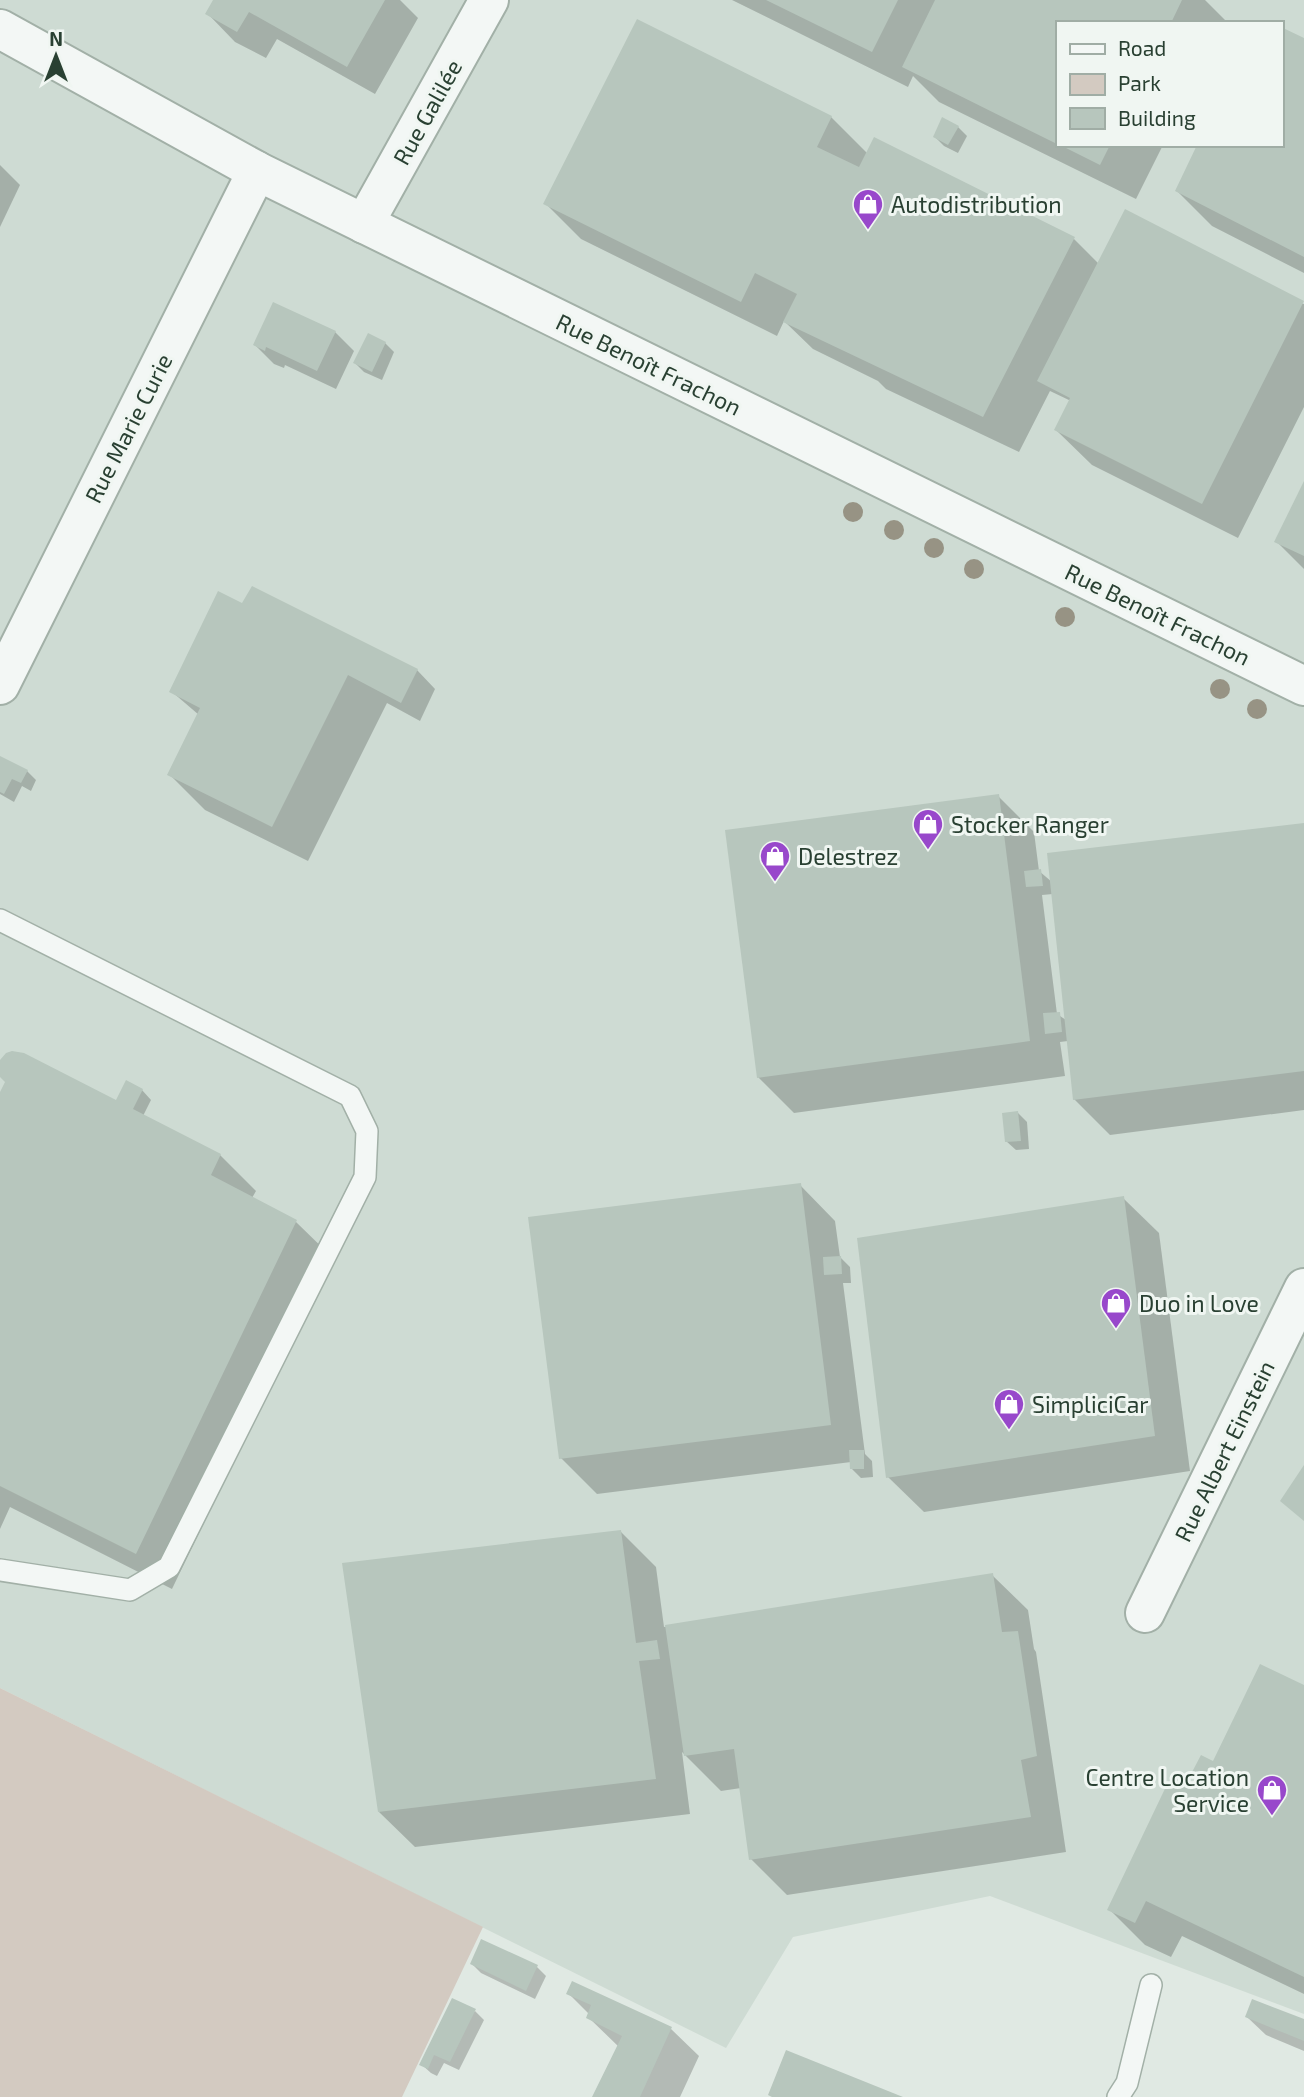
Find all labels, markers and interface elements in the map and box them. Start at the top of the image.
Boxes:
north arrow [21,21,91,91]
legend [1056,21,1283,147]
text: N [49,27,63,50]
text: Road [1118,35,1166,60]
street label: Rue Galilée [387,55,467,169]
text: Park [1118,70,1161,95]
text: Building [1118,105,1196,130]
shop icon: Autodistribution [851,187,885,231]
place label: Autodistribution [891,190,1062,218]
street label: Rue Benoît Frachon [552,307,746,421]
street label: Rue Marie Curie [78,349,178,507]
street label: Rue Benoît Frachon [1061,557,1255,671]
shop icon: Stocker Ranger [911,807,945,851]
place label: Stocker Ranger [951,810,1109,838]
shop icon: Delestrez [758,839,792,883]
place label: Delestrez [798,842,898,870]
shop icon: Duo in Love [1099,1286,1133,1330]
place label: Duo in Love [1139,1289,1259,1317]
street label: Rue Albert Einstein [1168,1356,1280,1546]
shop icon: SimpliciCar [992,1387,1026,1431]
place label: SimpliciCar [1032,1390,1149,1418]
place label: Centre Location Service [1085,1763,1249,1817]
shop icon: Centre Location Service [1255,1773,1289,1817]

